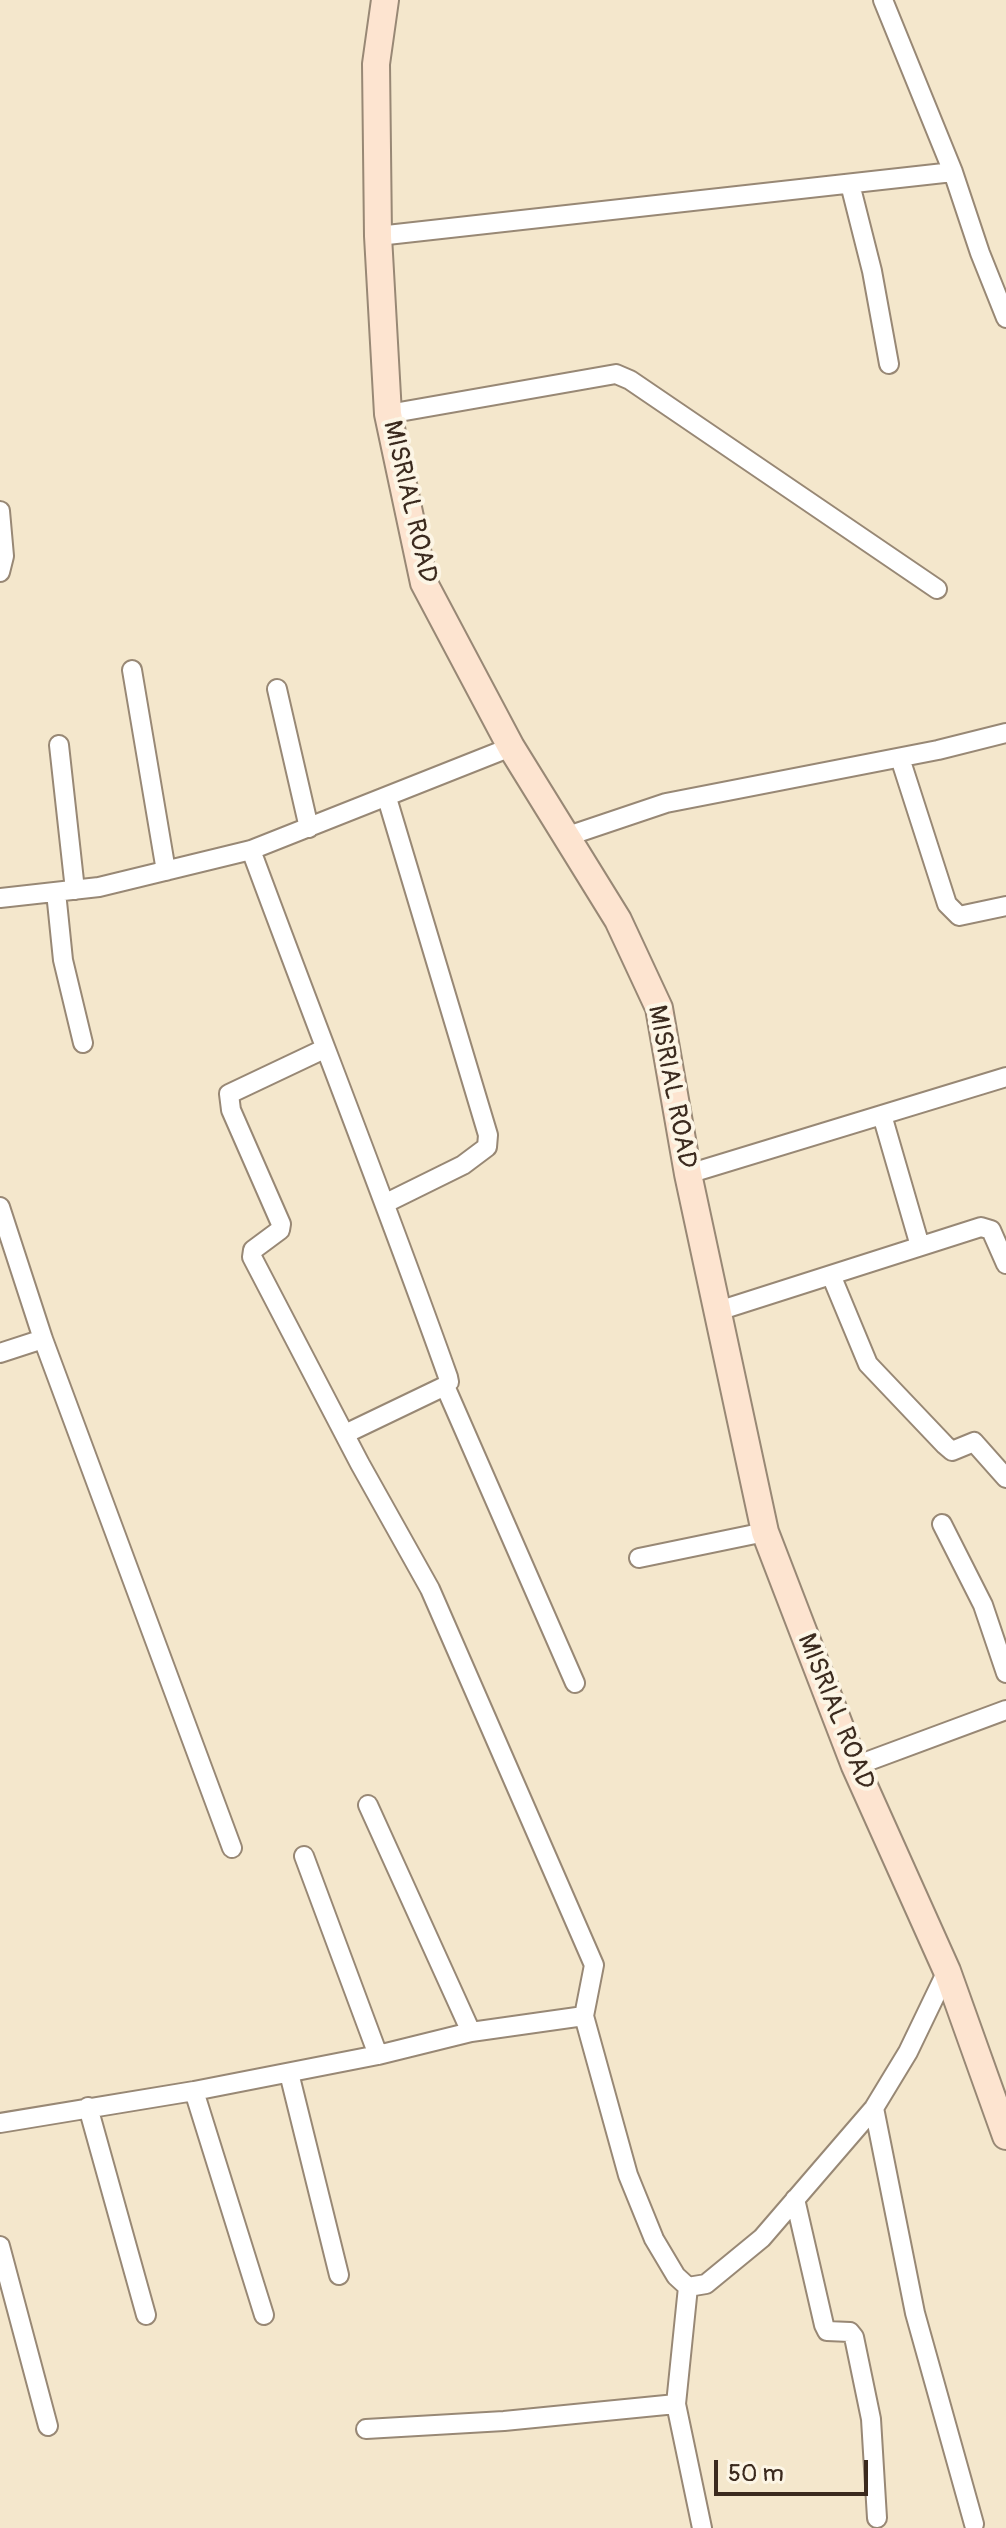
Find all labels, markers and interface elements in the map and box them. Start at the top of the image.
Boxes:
street label: MISRIAL ROAD [375,418,443,586]
street label: MISRIAL ROAD [640,1003,702,1171]
street label: MISRIAL ROAD [790,1629,880,1795]
scale bar [718,2444,872,2494]
text: 50 m [728,2459,784,2488]

